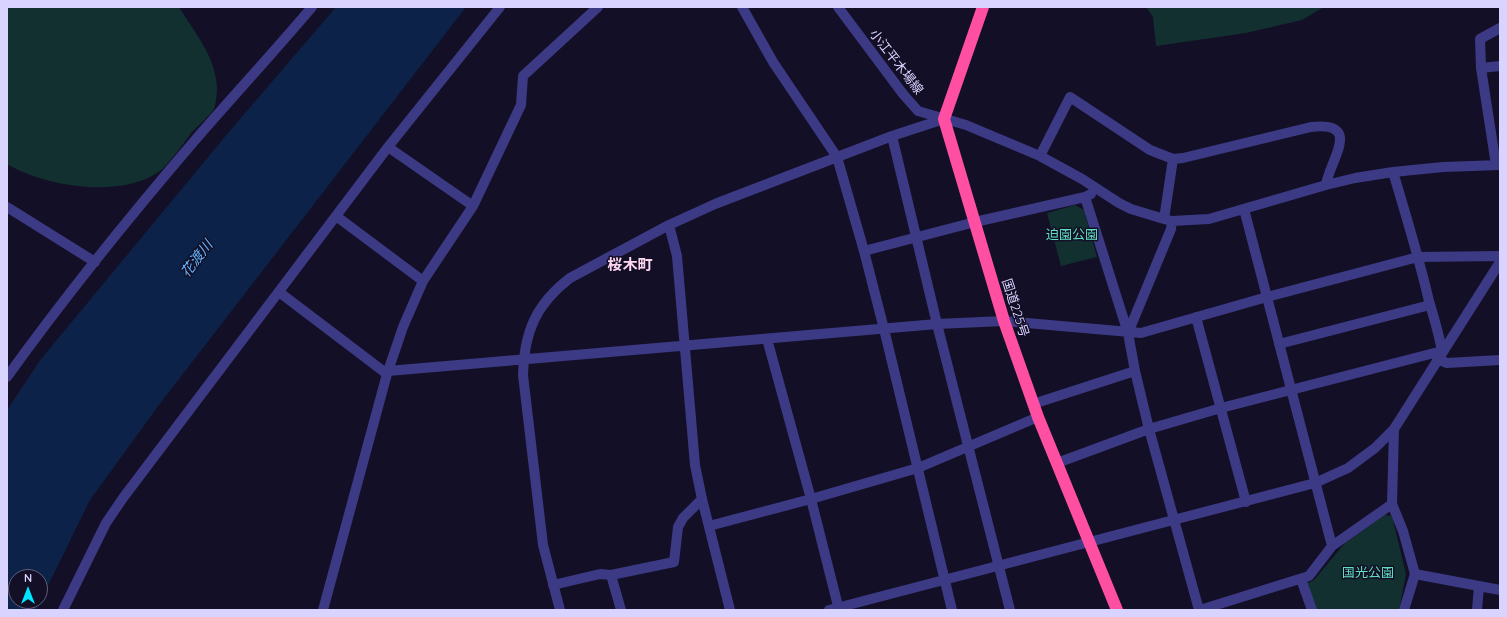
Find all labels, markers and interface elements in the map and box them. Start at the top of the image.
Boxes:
street label: 小江平木場線 [866,26,926,98]
park label: 迫園公園 [1046,227,1098,243]
water label: 花渡川 [177,237,217,281]
district label: 桜木町 [608,256,652,274]
street label: 国道225号 [998,277,1032,339]
park label: 国光公園 [1342,565,1394,581]
north arrow [8,569,48,609]
text: N [24,571,32,585]

